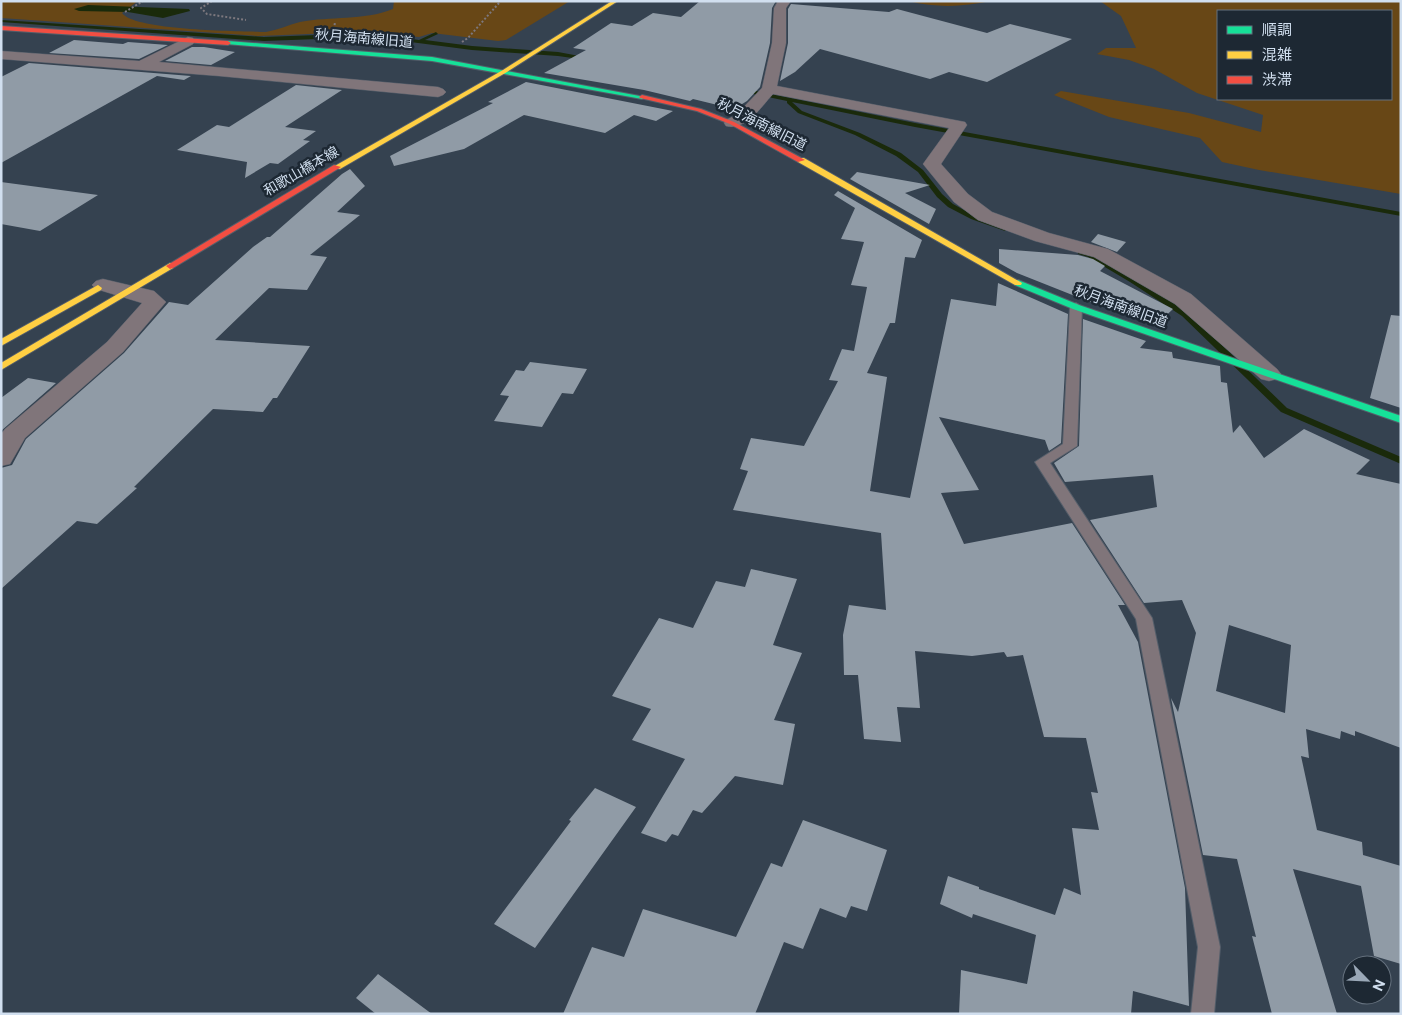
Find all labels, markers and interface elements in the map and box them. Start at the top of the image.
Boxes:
legend [1217,10,1392,100]
text: 順調 [1262,21,1292,38]
street label: 秋月海南線旧道 [314,26,414,50]
text: 混雑 [1262,46,1292,63]
text: 渋滞 [1262,71,1292,88]
street label: 秋月海南線旧道 [715,95,809,153]
street label: 和歌山橋本線 [261,143,341,199]
street label: 秋月海南線旧道 [1072,282,1170,330]
north arrow [1342,955,1392,1005]
text: N [1369,977,1388,994]

